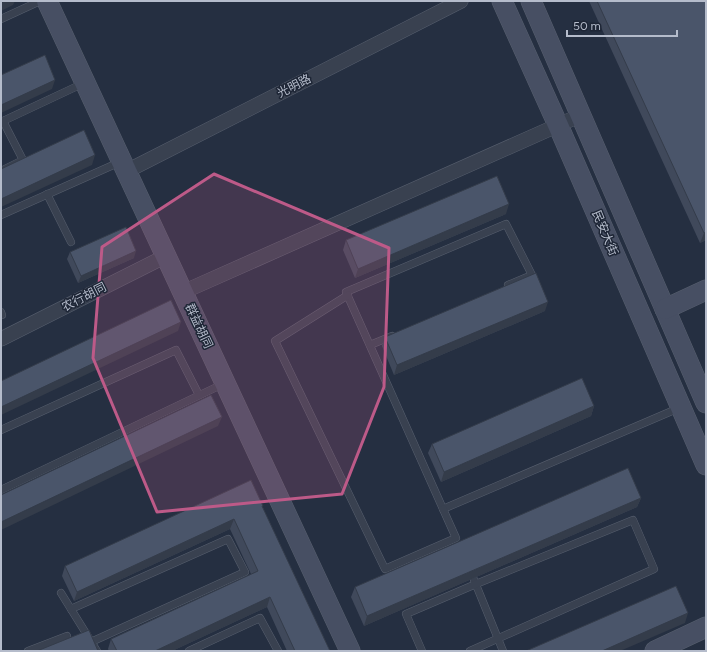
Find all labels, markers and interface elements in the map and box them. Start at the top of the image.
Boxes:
scale bar [567,12,677,38]
text: 50 m [573,19,601,33]
street label: 光明路 [275,72,313,100]
street label: 民安大街 [589,208,621,258]
street label: 农行胡同 [59,280,109,314]
street label: 群益胡同 [183,301,215,351]

